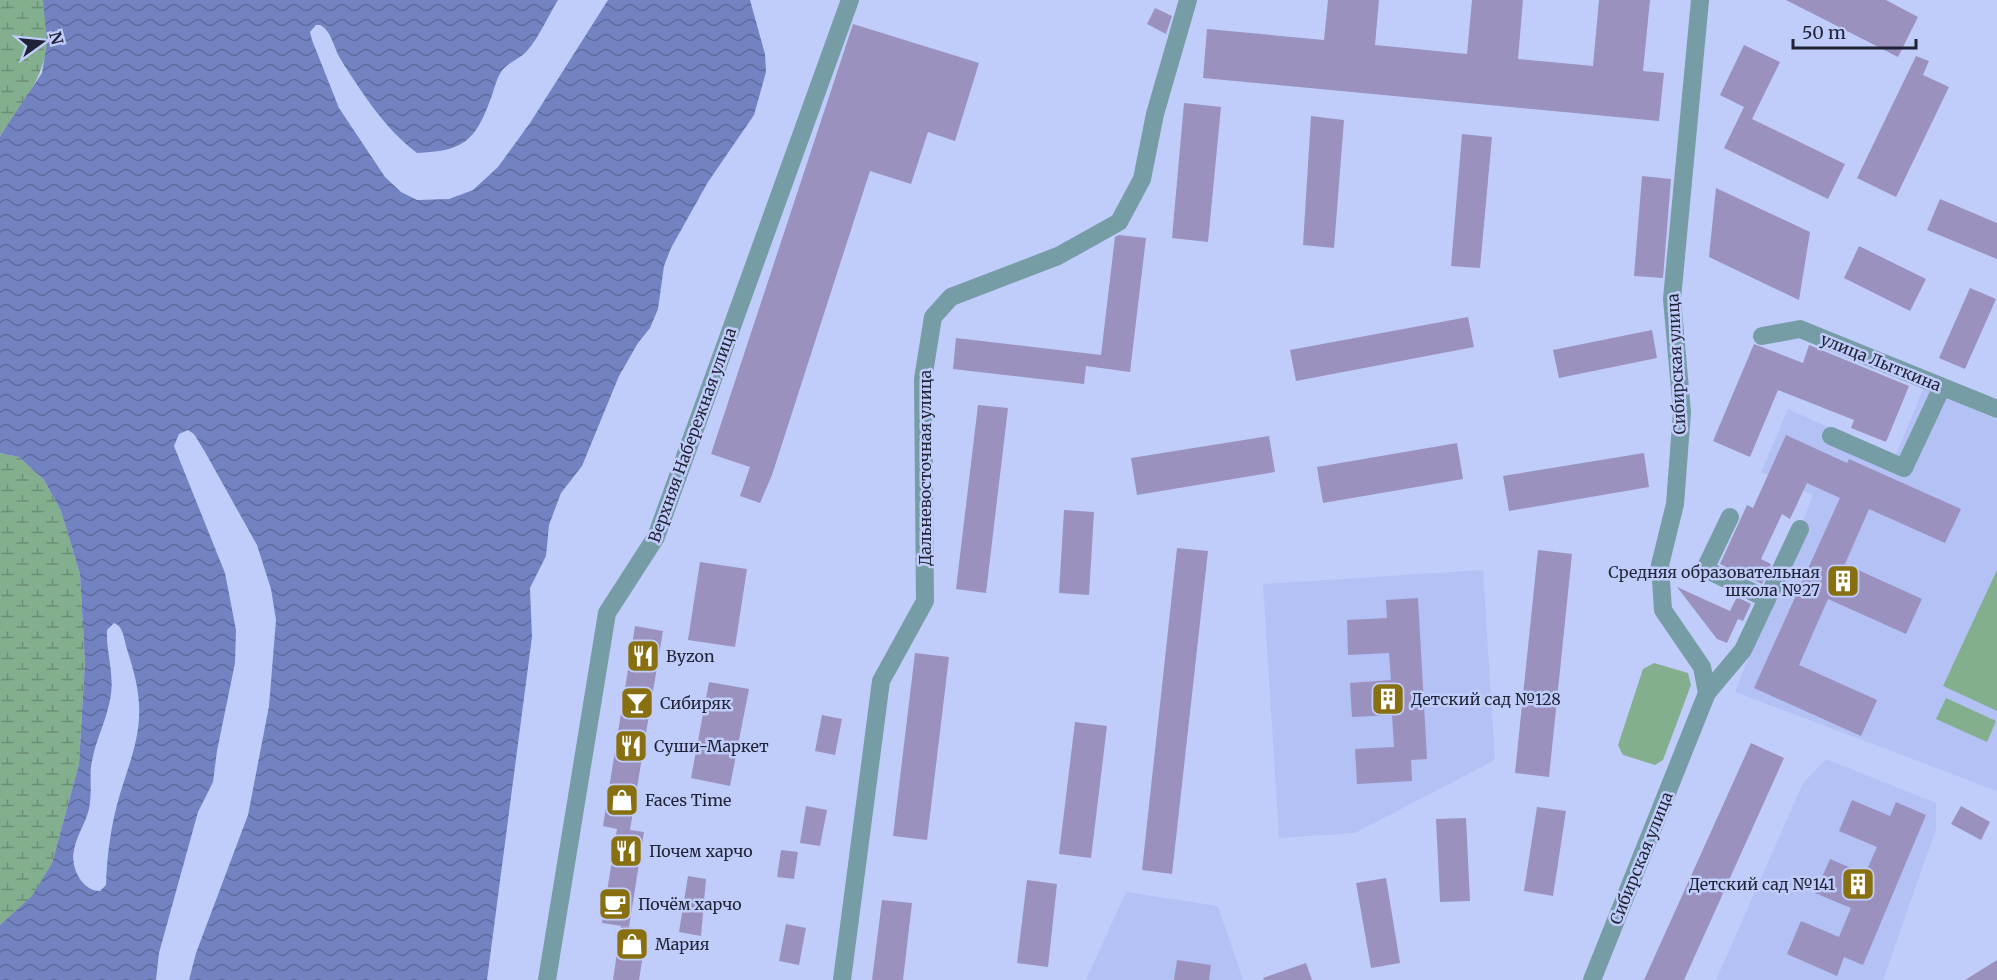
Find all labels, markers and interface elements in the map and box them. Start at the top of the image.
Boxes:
north arrow [12,12,72,72]
scale bar [1793,12,1916,50]
text: 50 m [1802,21,1846,44]
text: N [45,29,68,47]
street label: Сибирская улица [1662,293,1690,435]
street label: Верхняя Набережная улица [644,324,740,545]
street label: улица Лыткина [1818,329,1945,395]
street label: Дальневосточная улица [915,369,935,566]
place label: Средняя образовательная школа №27 [1608,562,1820,600]
building icon: Средняя образовательная школа №27 [1825,563,1861,599]
restaurant icon: Byzon [625,638,661,674]
place label: Byzon [666,646,715,666]
building icon: Детский сад №128 [1370,681,1406,717]
bar icon: Сибиряк [619,685,655,721]
place label: Детский сад №128 [1411,689,1561,709]
place label: Сибиряк [660,693,731,713]
restaurant icon: Суши-Маркет [613,728,649,764]
place label: Суши-Маркет [654,736,769,756]
shop icon: Faces Time [604,782,640,818]
street label: Сибирская улица [1605,788,1677,927]
place label: Faces Time [645,790,731,810]
restaurant icon: Почем харчо [608,833,644,869]
place label: Почем харчо [649,841,753,861]
building icon: Детский сад №141 [1840,866,1876,902]
place label: Детский сад №141 [1689,874,1835,894]
cafe icon: Почём харчо [597,886,633,922]
place label: Почём харчо [638,894,742,914]
shop icon: Мария [614,926,650,962]
place label: Мария [655,934,710,954]

